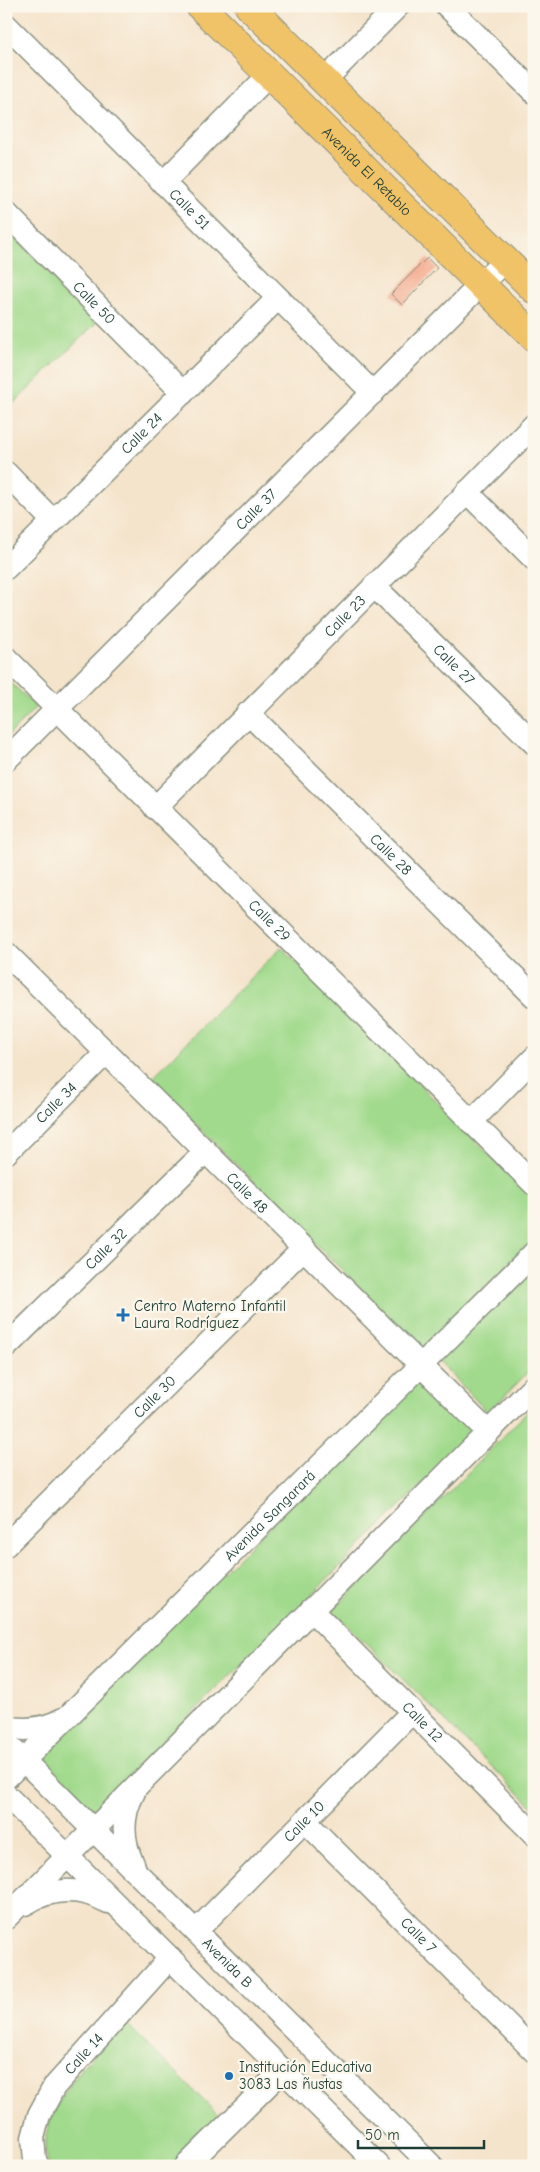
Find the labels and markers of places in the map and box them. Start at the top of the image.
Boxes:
place label: Centro Materno Infantil Laura Rodríguez [134,1297,286,1332]
marker: Centro Materno Infantil Laura Rodríguez [116,1308,130,1322]
place label: Institución Educativa 3083 Las ñustas [239,2058,372,2093]
marker: Institución Educativa 3083 Las ñustas [223,2070,235,2082]

